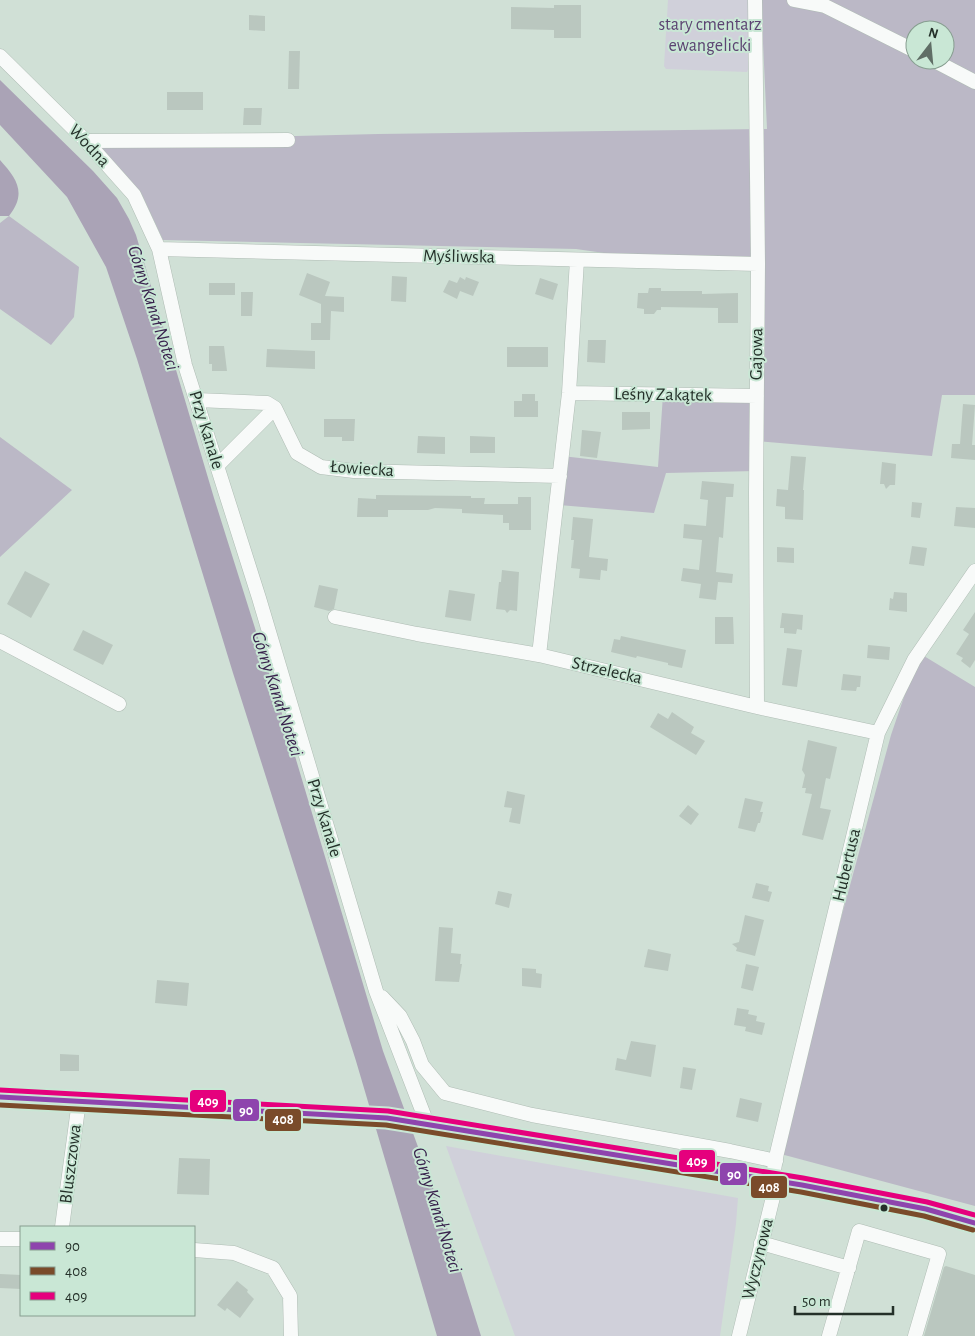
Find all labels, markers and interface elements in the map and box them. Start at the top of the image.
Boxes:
park label: stary cmentarz ewangelicki [658,16,762,55]
north arrow [905,20,955,70]
text: N [927,25,940,42]
street label: Wodna [65,121,113,171]
water label: Górny Kanał Noteci [124,243,182,373]
street label: Myśliwska [423,247,495,267]
street label: Gajowa [748,328,766,380]
street label: Leśny Zakątek [614,385,713,405]
street label: Przy Kanale [186,389,226,471]
street label: Łowiecka [329,458,395,480]
water label: Górny Kanał Noteci [248,629,306,759]
street label: Strzelecka [570,654,644,688]
street label: Przy Kanale [304,777,344,859]
street label: Hubertusa [830,827,864,903]
line badge: 409 [189,1089,227,1113]
text: 409 [197,1095,219,1109]
line badge: 90 [232,1098,260,1122]
text: 90 [239,1104,253,1118]
line badge: 408 [264,1108,302,1132]
text: 408 [272,1113,294,1127]
street label: Bluszczowa [57,1123,85,1205]
water label: Górny Kanał Noteci [409,1145,465,1275]
line badge: 409 [678,1149,716,1173]
text: 409 [686,1155,708,1169]
line badge: 90 [719,1162,748,1186]
text: 90 [727,1168,741,1182]
line badge: 408 [750,1175,788,1199]
text: 408 [758,1181,780,1195]
unlabelled marker [879,1203,889,1213]
street label: Wyczynowa [739,1216,777,1302]
legend [20,1226,195,1316]
text: 90 [65,1239,80,1254]
text: 408 [65,1264,87,1279]
scale bar [795,1284,892,1316]
text: 409 [65,1289,87,1304]
text: 50 m [802,1294,831,1309]

